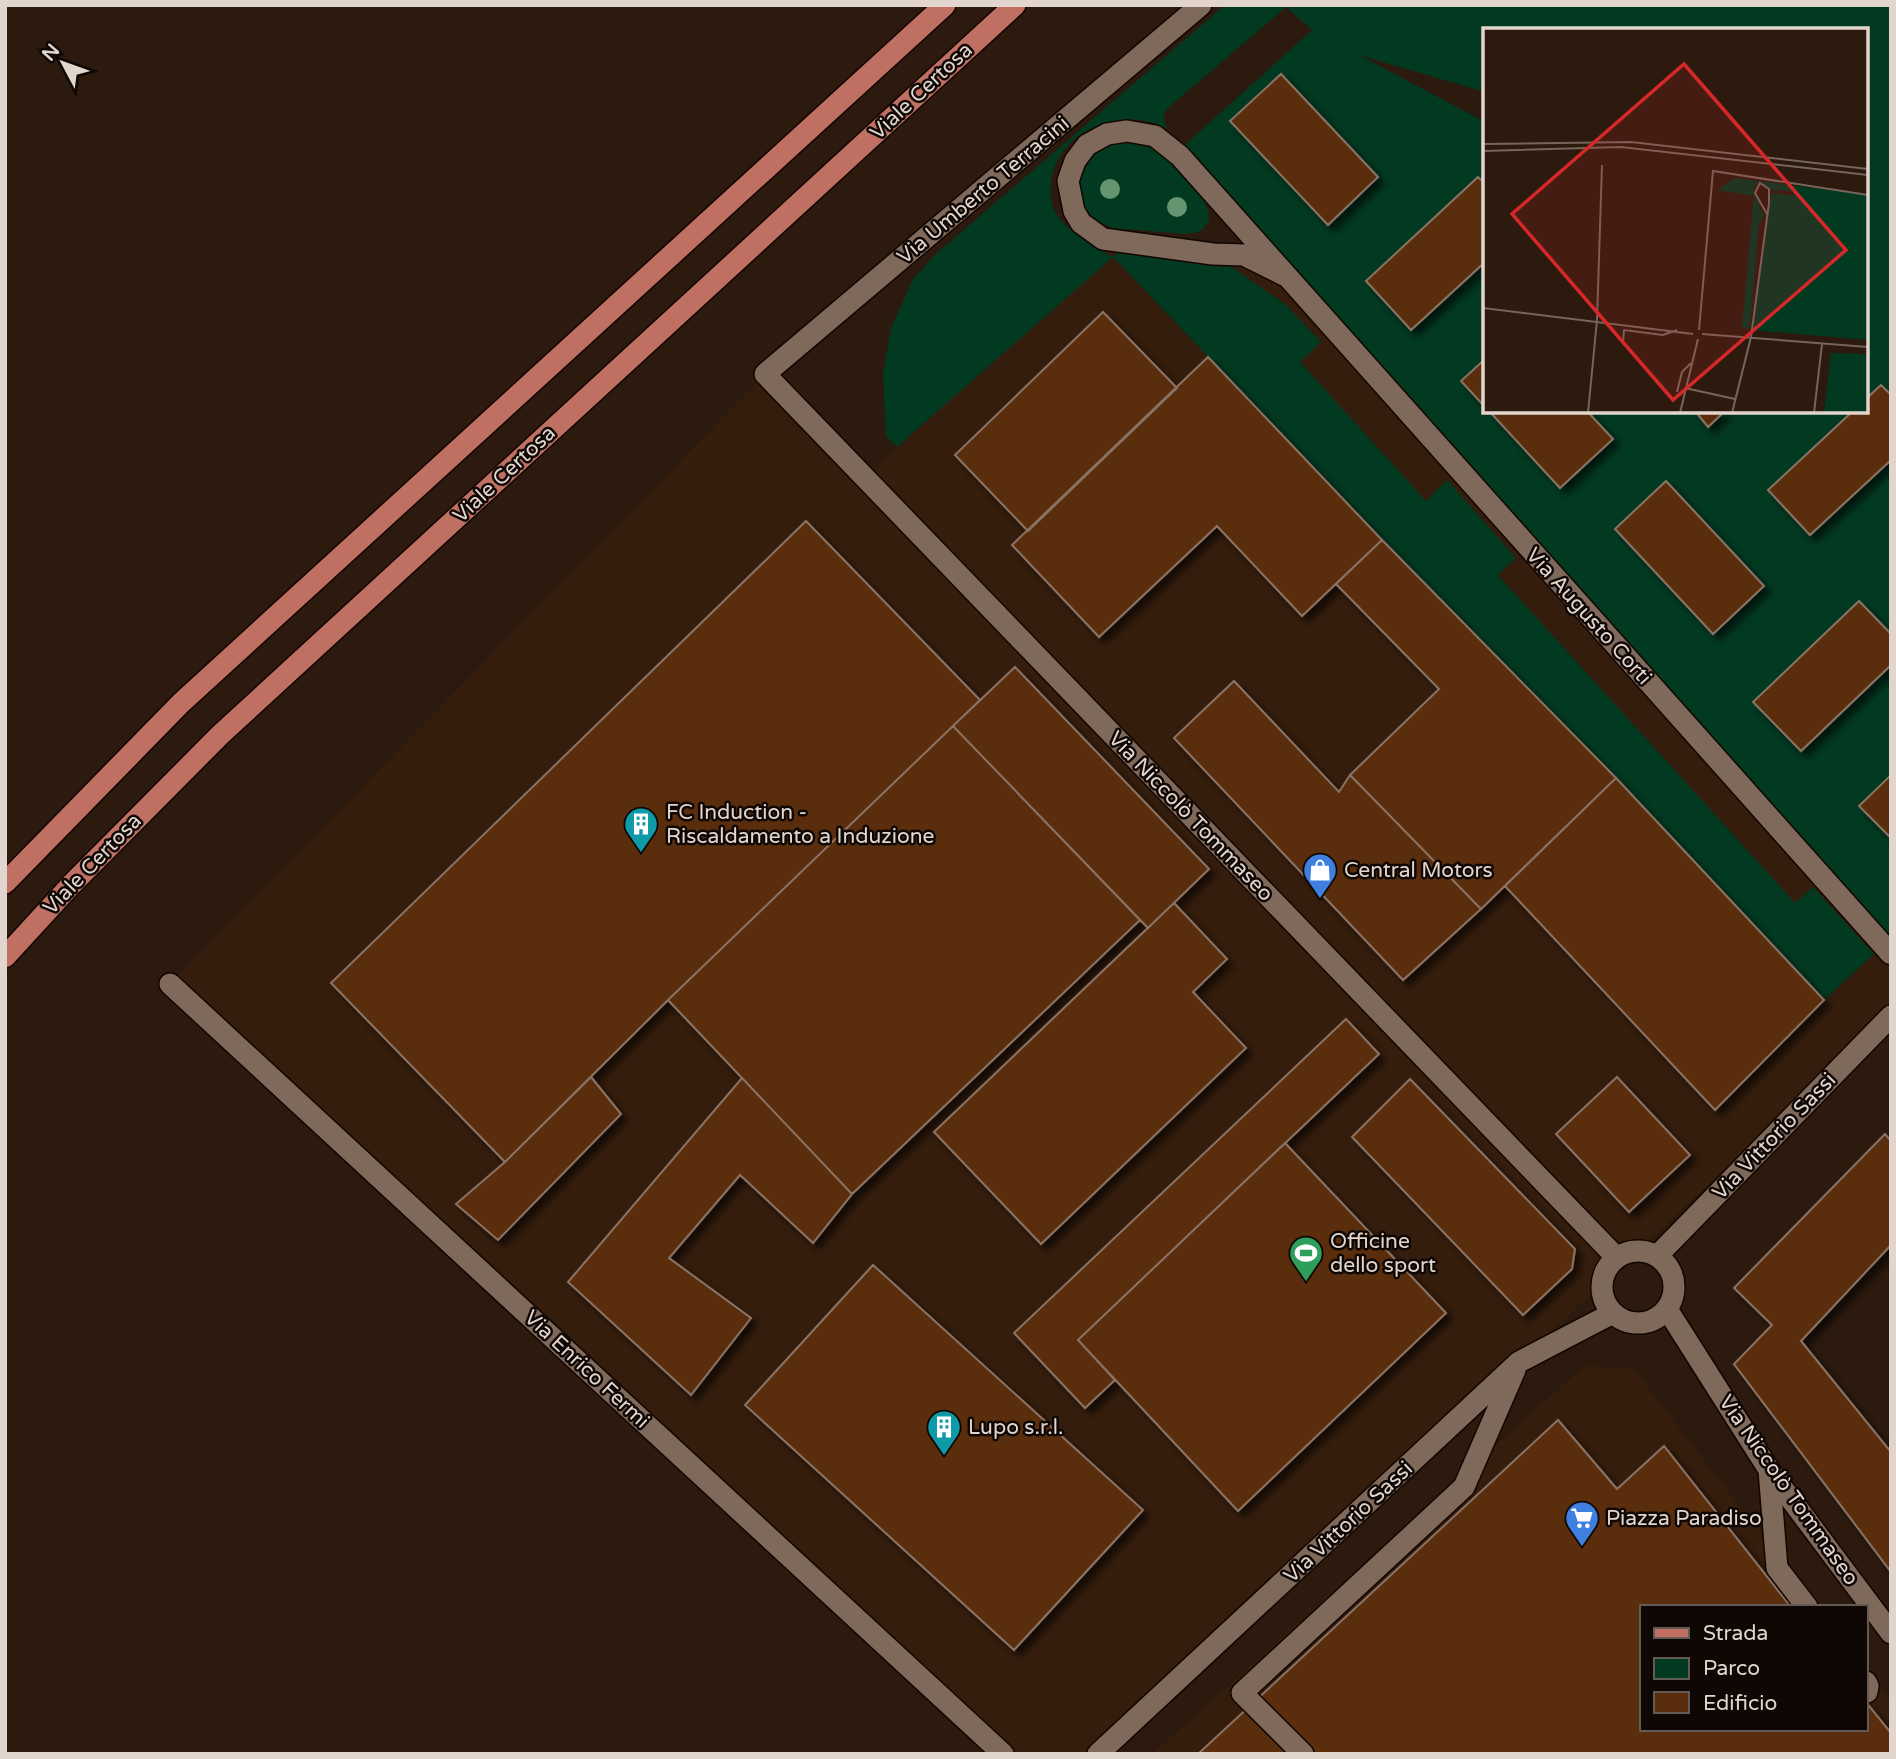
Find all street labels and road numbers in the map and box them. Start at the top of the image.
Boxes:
street label: Viale Certosa [865,38,978,145]
street label: Via Umberto Terracini [892,111,1074,270]
street label: Viale Certosa [448,421,561,528]
street label: Via Augusto Corti [1521,543,1657,690]
street label: Via Niccolò Tommaseo [1103,726,1278,906]
street label: Viale Certosa [38,809,147,920]
street label: Via Vittorio Sassi [1707,1068,1841,1205]
street label: Via Enrico Fermi [519,1305,654,1434]
street label: Via Niccolò Tommaseo [1713,1390,1864,1590]
street label: Via Vittorio Sassi [1279,1456,1418,1588]

